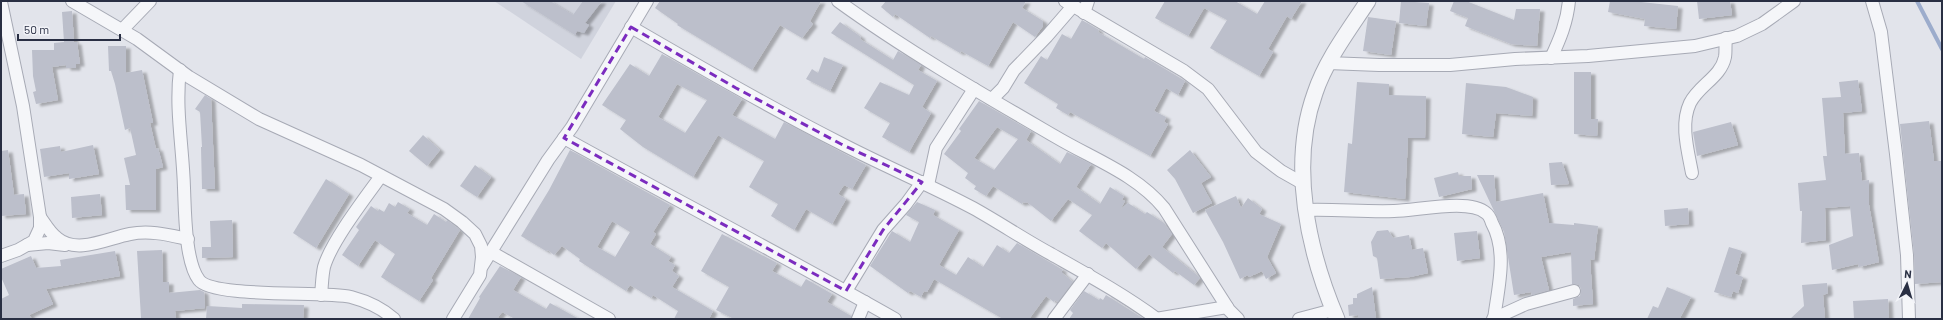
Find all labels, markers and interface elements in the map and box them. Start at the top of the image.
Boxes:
scale bar [18,16,120,42]
text: 50 m [24,22,49,36]
north arrow [1887,264,1927,304]
text: N [1904,267,1912,280]

